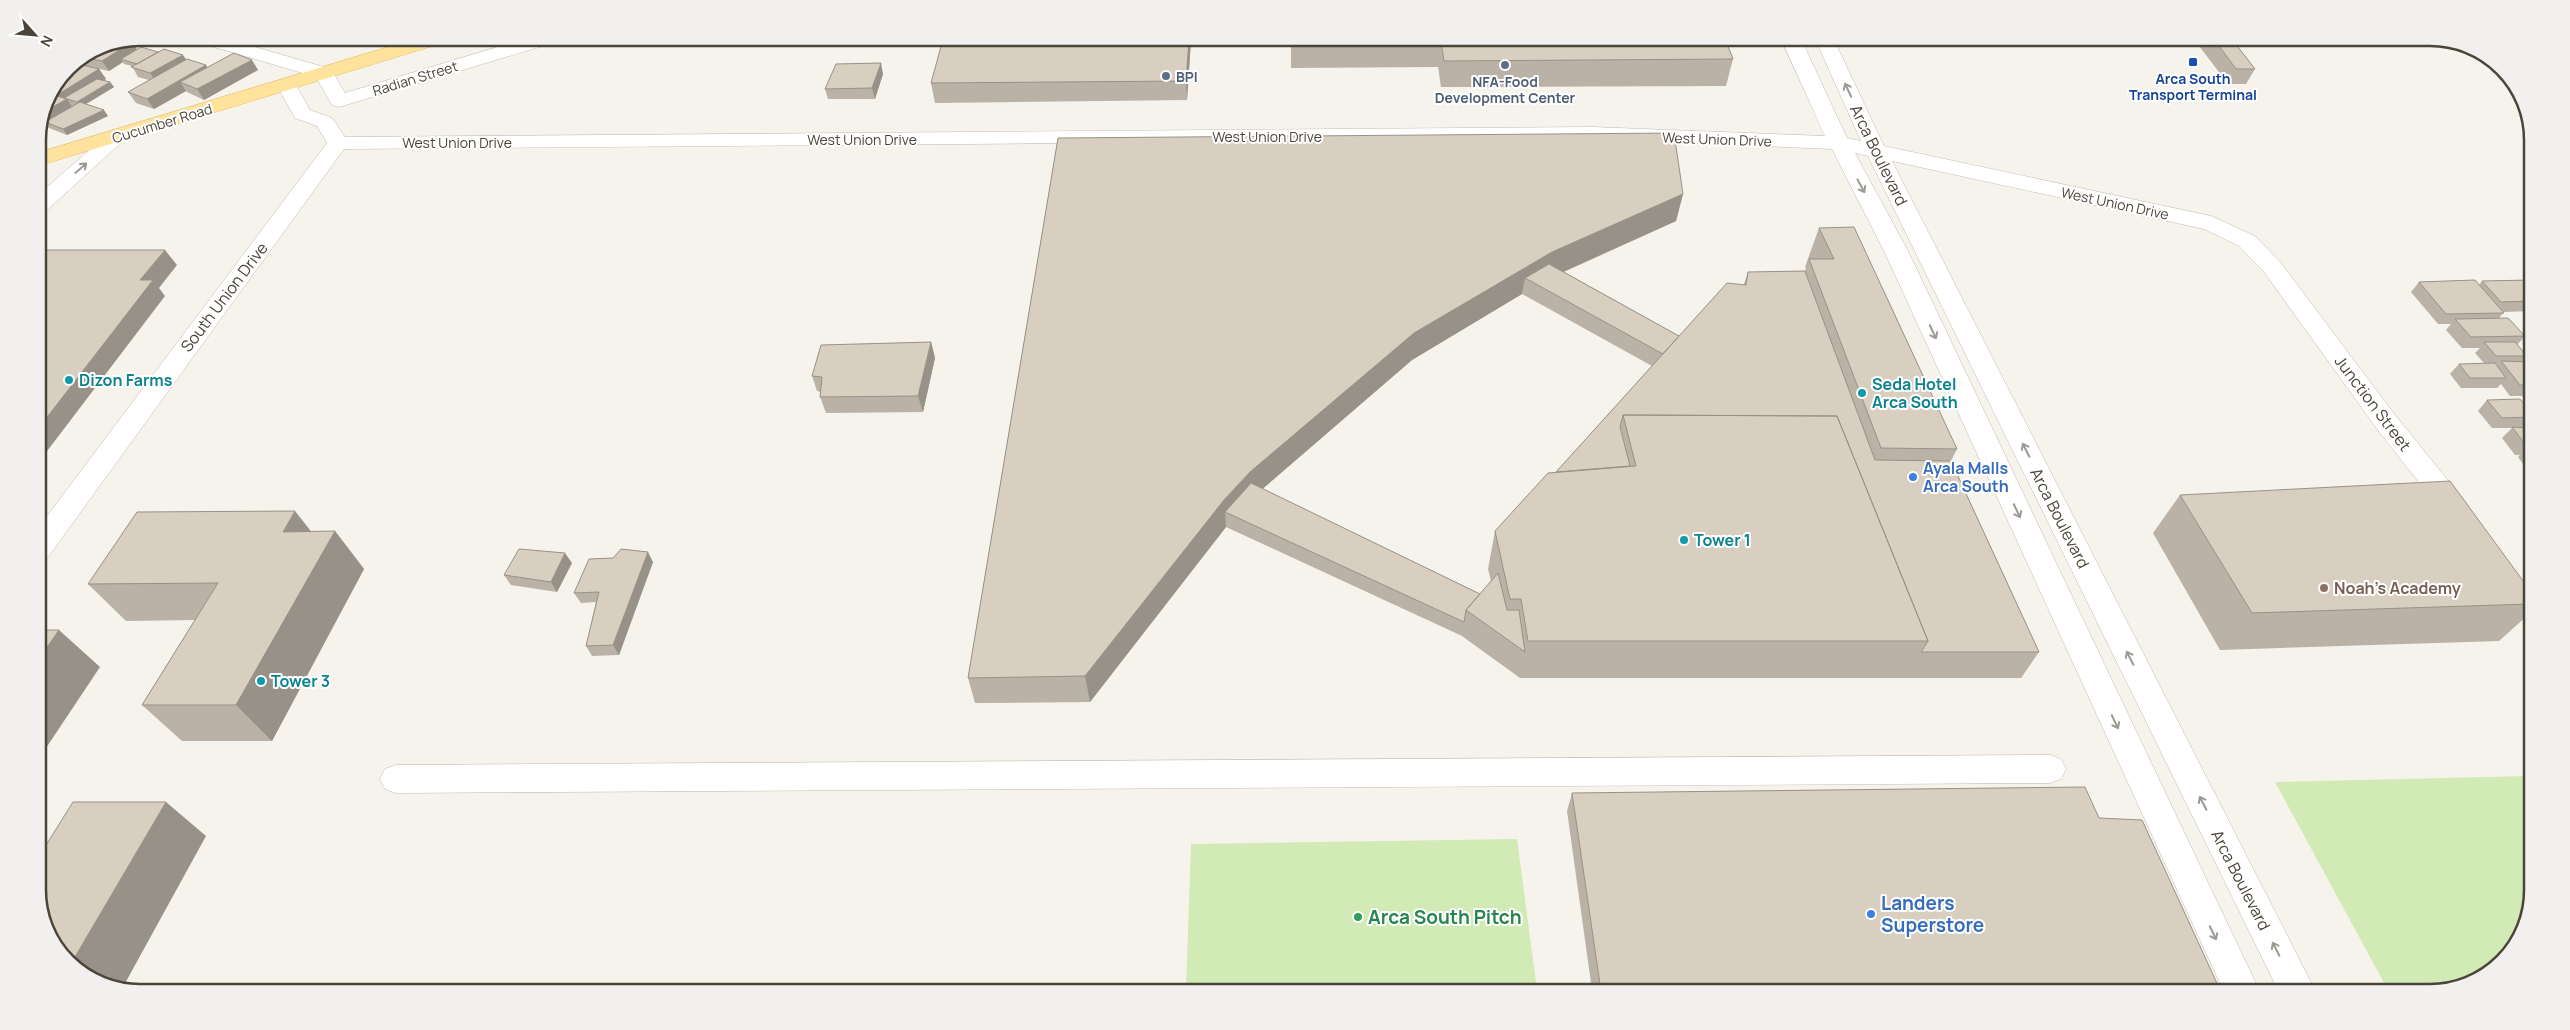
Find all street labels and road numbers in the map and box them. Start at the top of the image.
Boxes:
street label: Radian Street [370,56,460,100]
street label: Cucumber Road [110,99,214,147]
street label: Arca Boulevard [1845,101,1913,209]
street label: West Union Drive [1212,127,1322,146]
street label: West Union Drive [1662,128,1772,150]
street label: West Union Drive [807,130,917,149]
street label: West Union Drive [402,133,512,152]
street label: West Union Drive [2059,182,2171,224]
street label: South Union Drive [175,238,273,356]
street label: Junction Street [2330,351,2416,455]
street label: Arca Boulevard [2025,464,2095,572]
street label: Arca Boulevard [2206,826,2276,934]

